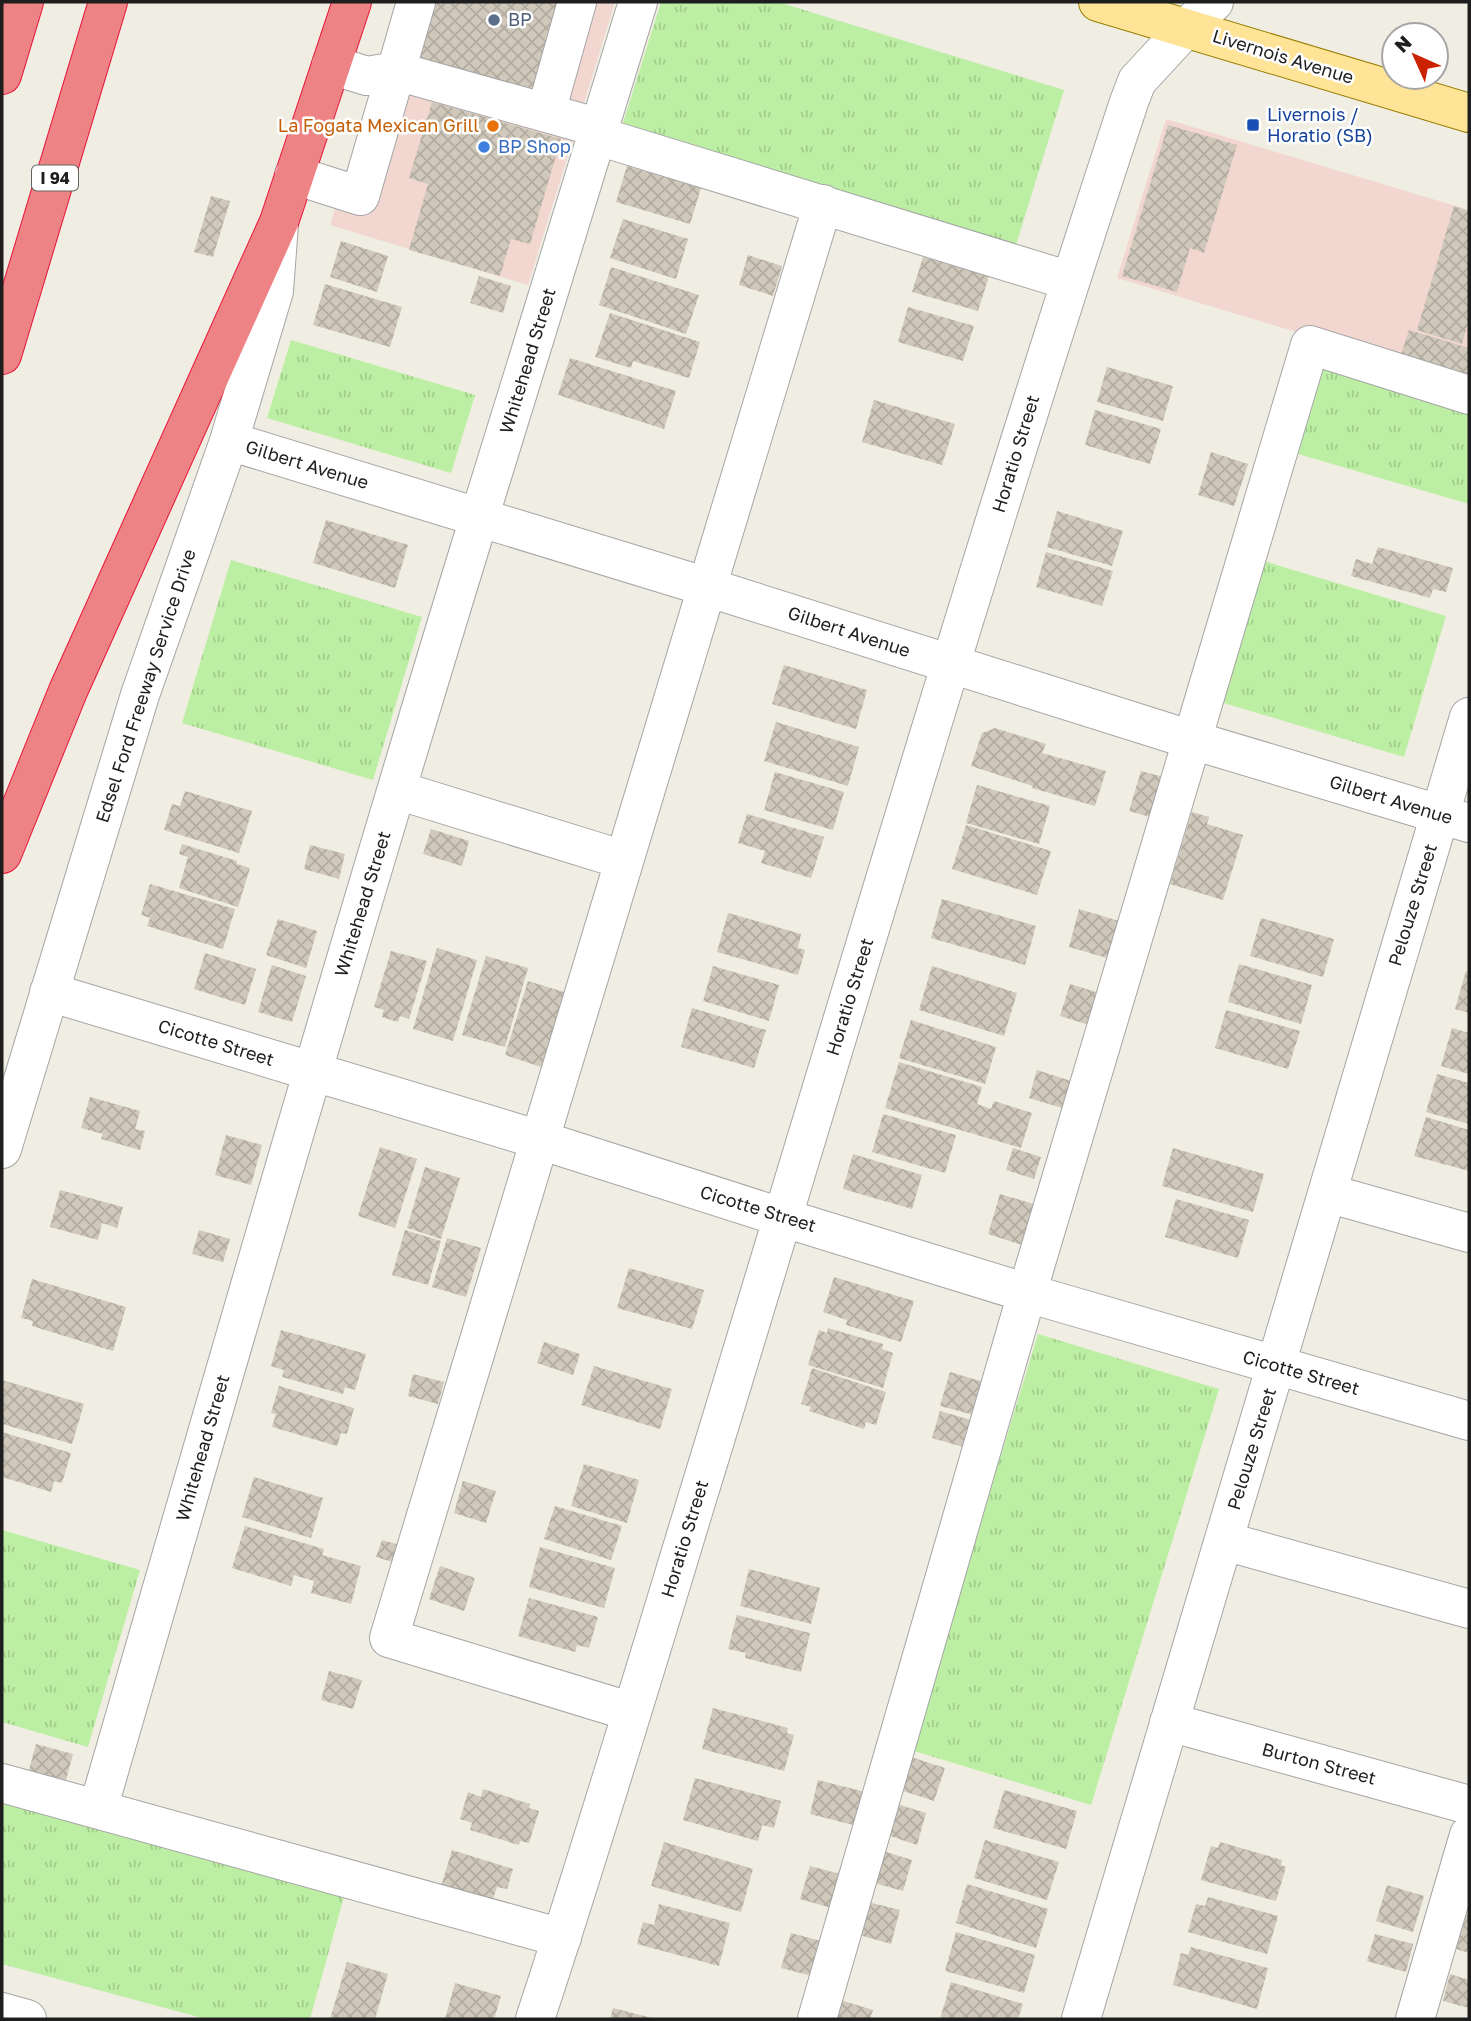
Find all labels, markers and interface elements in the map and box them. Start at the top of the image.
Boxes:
place label: BP [508,8,532,30]
marker: BP [486,12,502,28]
north arrow [1380,21,1450,91]
street label: Livernois Avenue [1210,24,1357,88]
text: N [1389,30,1416,57]
place label: Livernois / Horatio (SB) [1267,103,1373,146]
place label: La Fogata Mexican Grill [278,114,479,136]
marker: Livernois / Horatio (SB) [1245,117,1261,133]
marker: La Fogata Mexican Grill [485,118,501,134]
place label: BP Shop [498,135,571,157]
marker: BP Shop [476,139,492,155]
road number: I 94 [32,166,78,190]
street label: Whitehead Street [494,285,560,436]
street label: Horatio Street [987,392,1043,515]
street label: Gilbert Avenue [243,435,371,493]
street label: Edsel Ford Freeway Service Drive [90,546,200,825]
street label: Gilbert Avenue [785,601,913,661]
street label: Gilbert Avenue [1327,770,1455,828]
street label: Whitehead Street [329,828,395,979]
street label: Pelouze Street [1383,841,1441,969]
street label: Horatio Street [821,935,877,1058]
street label: Cicotte Street [156,1014,277,1070]
street label: Cicotte Street [698,1180,819,1236]
street label: Cicotte Street [1241,1345,1362,1399]
street label: Whitehead Street [171,1372,233,1523]
street label: Pelouze Street [1222,1385,1280,1513]
street label: Horatio Street [656,1477,712,1600]
street label: Burton Street [1260,1737,1379,1789]

